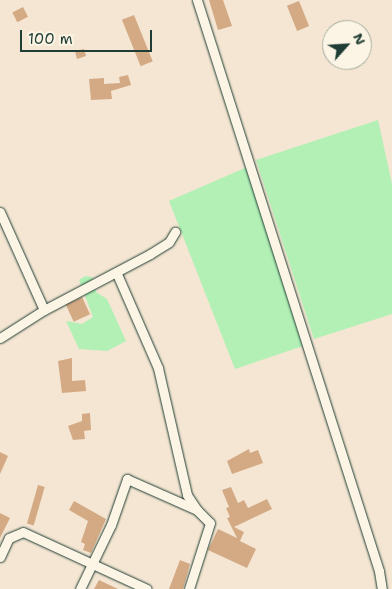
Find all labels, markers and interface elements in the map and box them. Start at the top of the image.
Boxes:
scale bar [22,20,155,52]
north arrow [322,20,372,70]
text: 100 m [28,29,73,49]
text: N [349,30,370,48]

